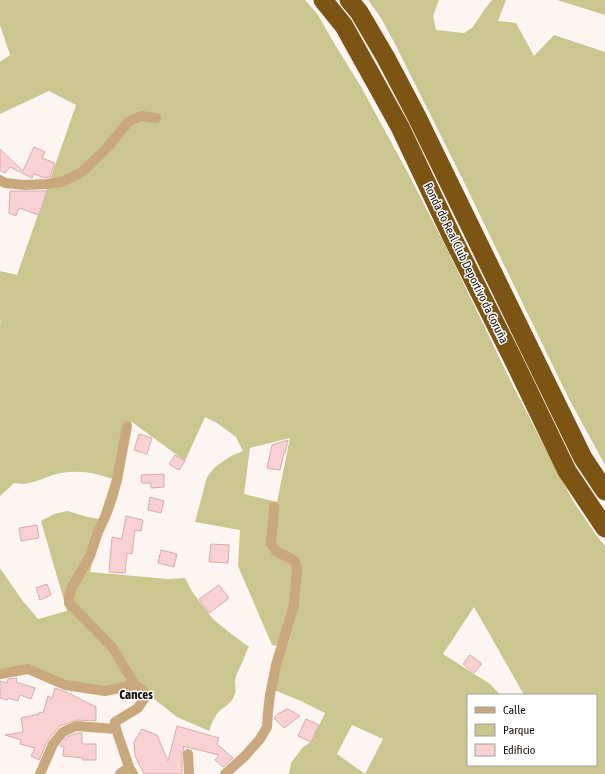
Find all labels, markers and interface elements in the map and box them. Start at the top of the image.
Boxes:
street label: Ronda do Real Club Deportivo da Coruña [421,180,511,346]
district label: Cances [119,687,153,702]
legend [467,694,597,766]
text: Calle [503,703,526,717]
text: Parque [503,723,535,737]
text: Edificio [503,743,536,757]

